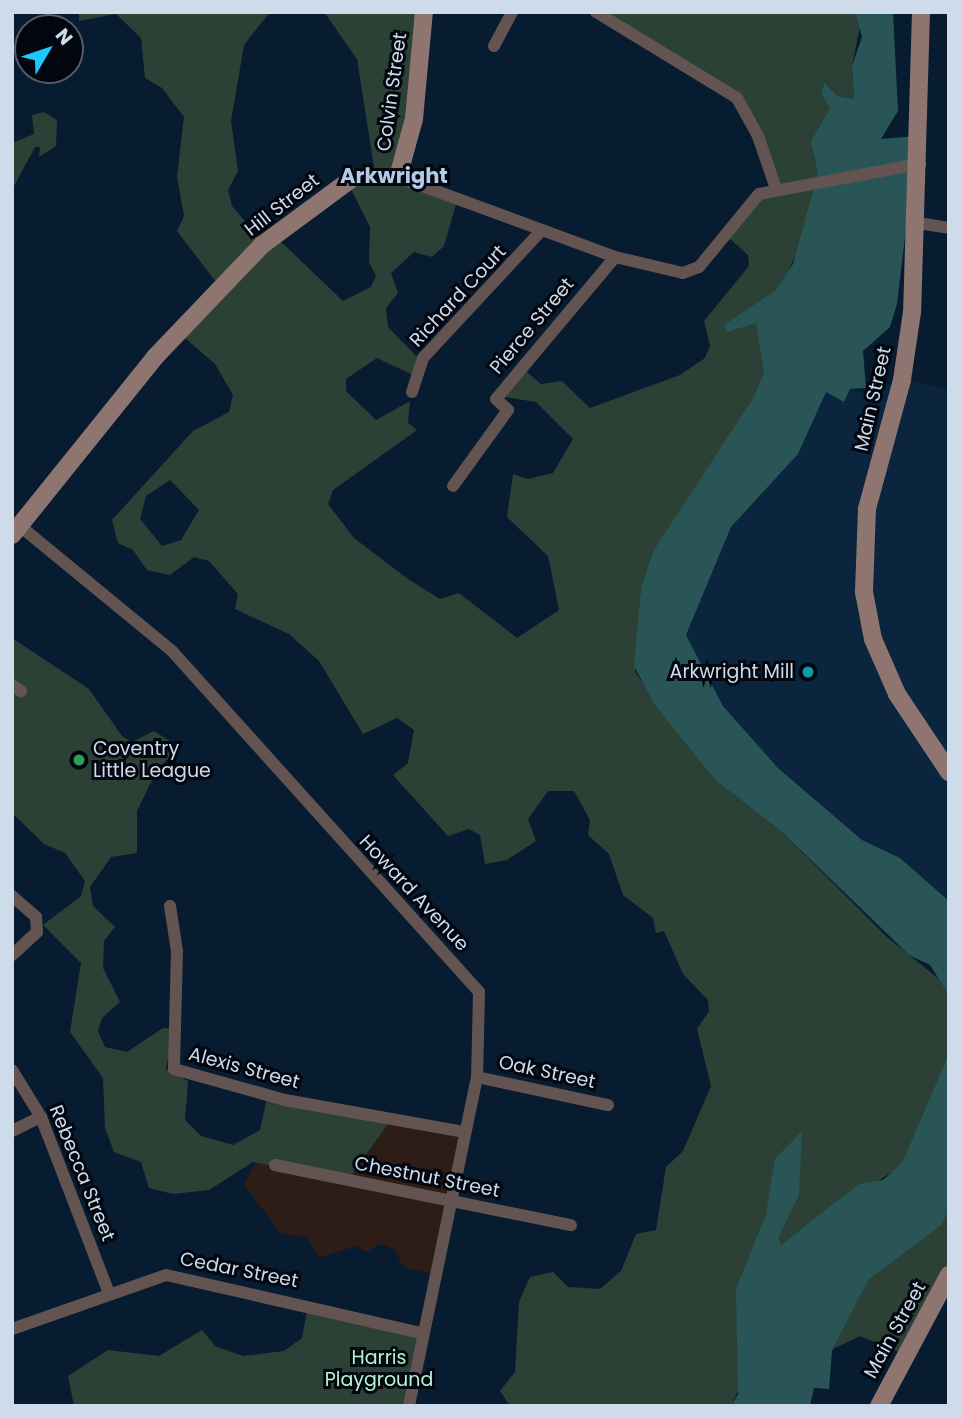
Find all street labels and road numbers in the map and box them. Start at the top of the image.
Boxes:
street label: Colvin Street [372,31,412,153]
street label: Hill Street [240,169,324,241]
street label: Richard Court [405,240,511,352]
street label: Pierce Street [485,273,579,379]
street label: Main Street [850,344,896,454]
street label: Howard Avenue [354,830,474,956]
street label: Alexis Street [186,1042,302,1094]
street label: Oak Street [497,1051,597,1093]
street label: Rebecca Street [44,1102,120,1244]
street label: Chestnut Street [352,1152,502,1202]
street label: Cedar Street [178,1247,300,1293]
street label: Main Street [859,1278,931,1382]

